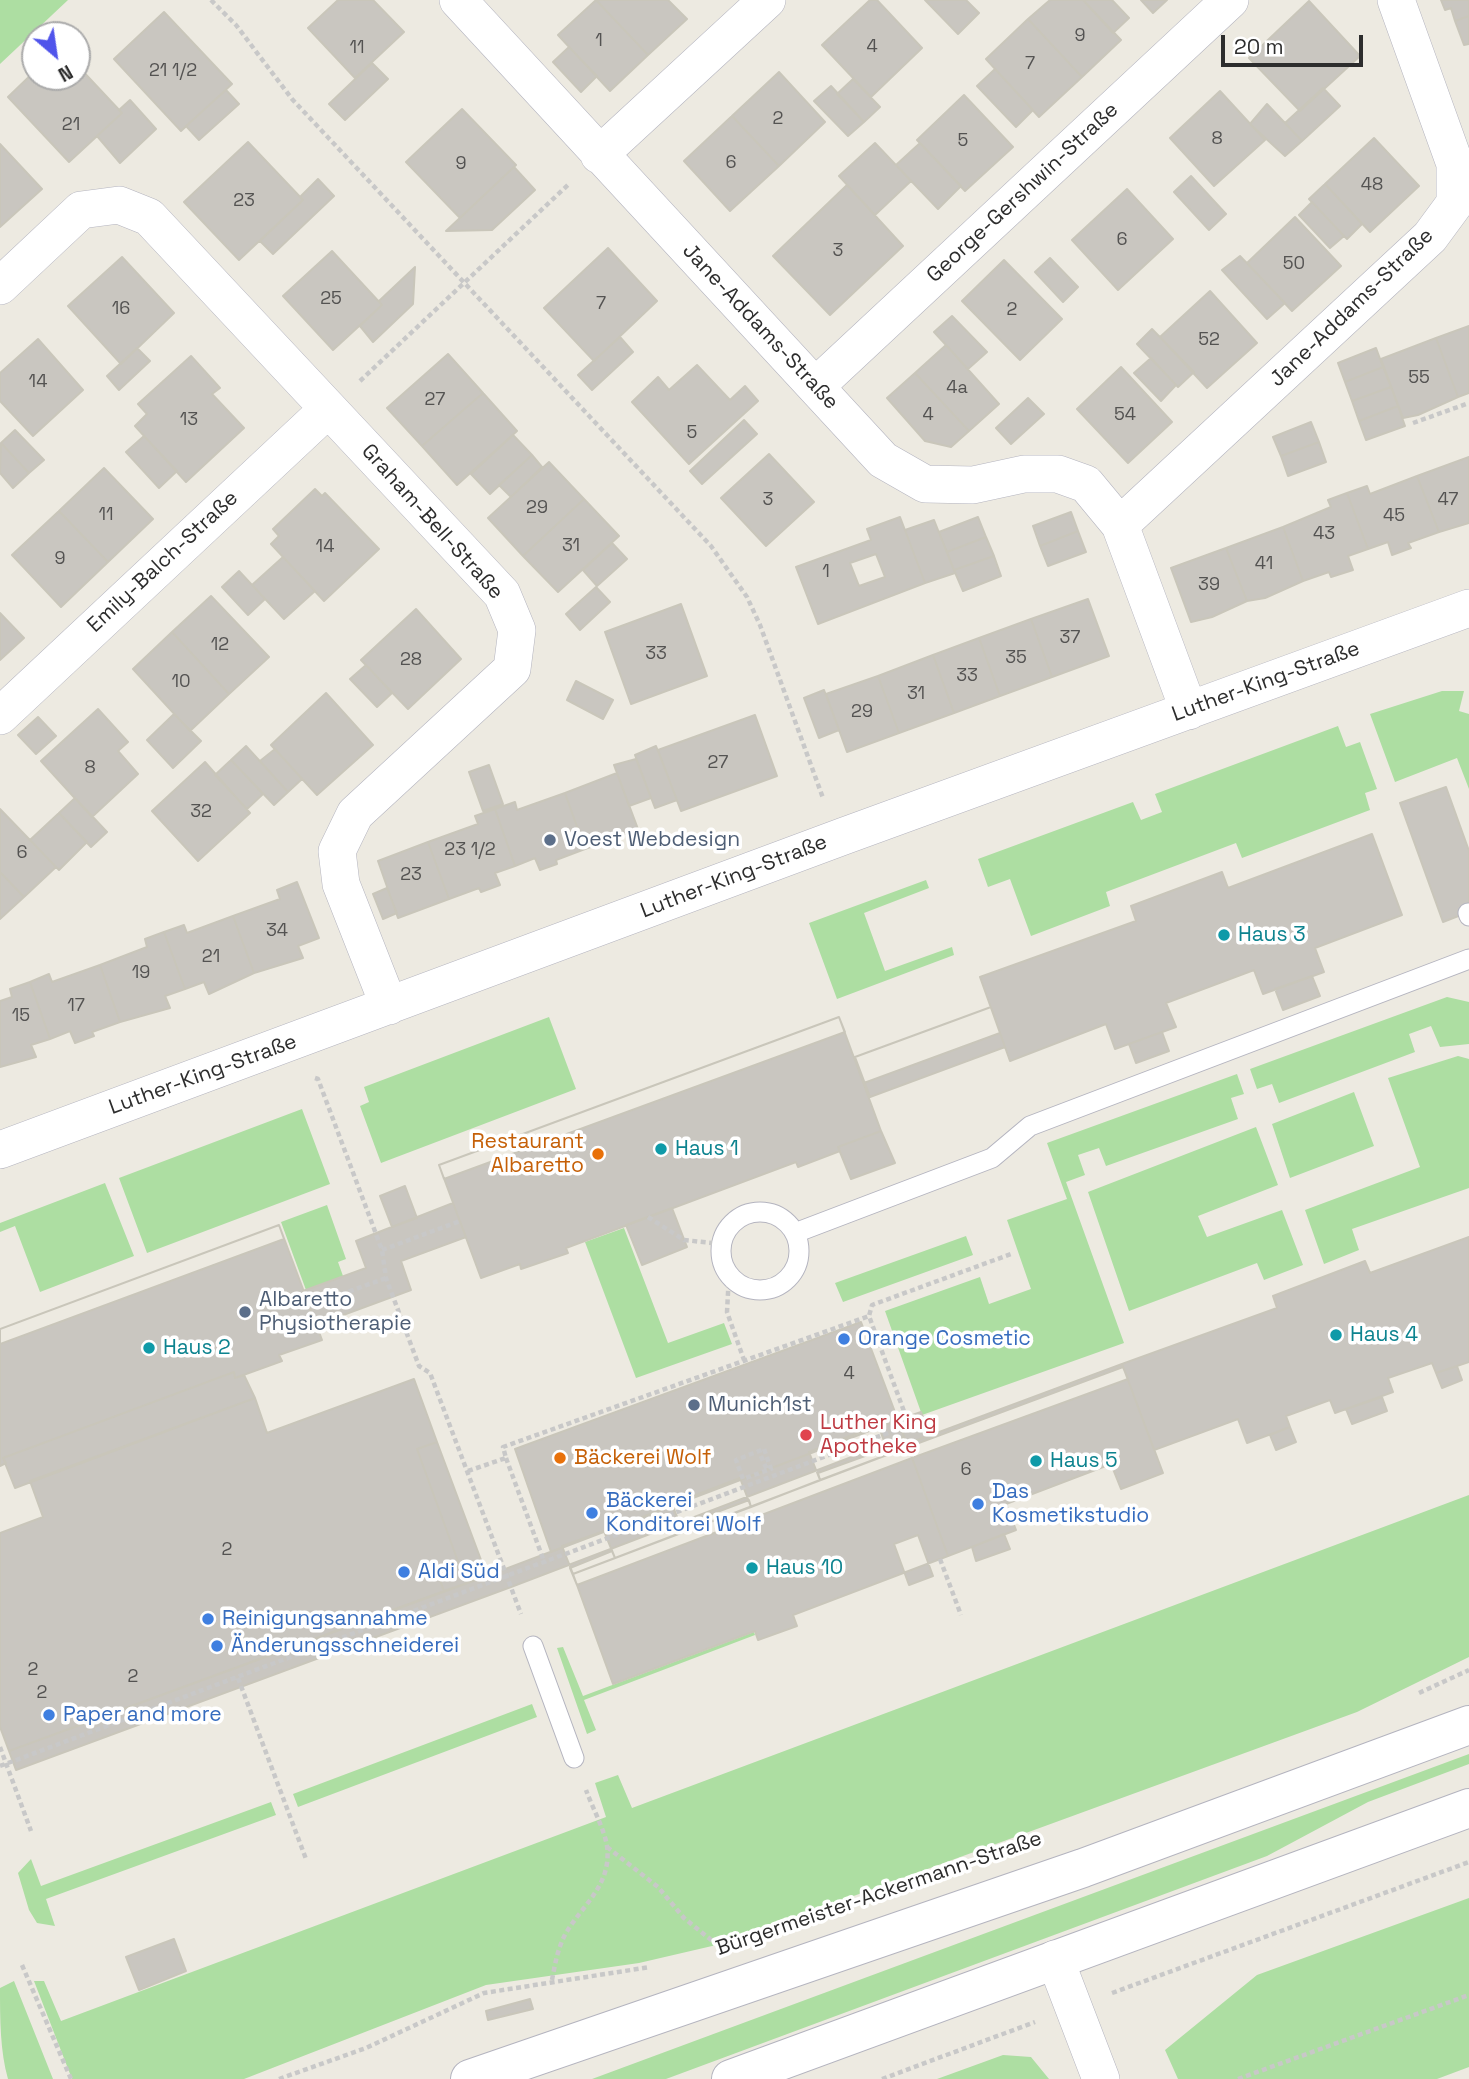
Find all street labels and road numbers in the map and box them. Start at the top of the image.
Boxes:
street label: George-Gershwin-Straße [922,98,1124,288]
street label: Jane-Addams-Straße [1265,223,1439,393]
street label: Jane-Addams-Straße [677,239,843,415]
street label: Graham-Bell-Straße [356,439,508,605]
street label: Emily-Balch-Straße [83,486,243,638]
street label: Luther-King-Straße [1169,636,1363,728]
street label: Luther-King-Straße [637,830,831,924]
street label: Luther-King-Straße [106,1029,300,1121]
street label: Bürgermeister-Ackermann-Straße [713,1826,1045,1962]

